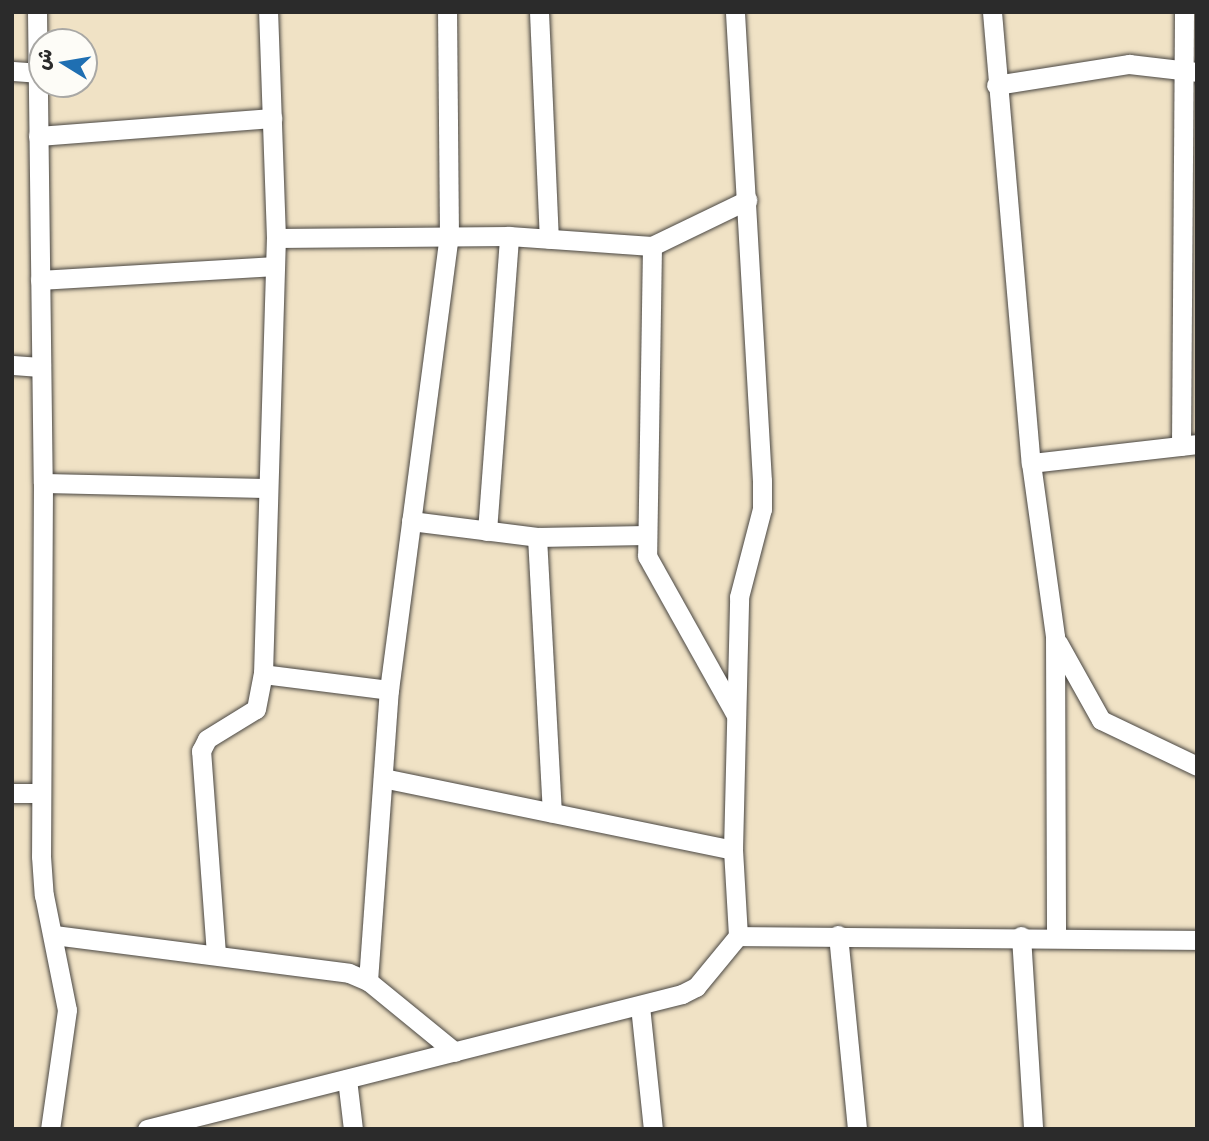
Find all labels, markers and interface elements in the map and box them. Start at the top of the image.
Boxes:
north arrow [28,28,98,98]
text: ش [31,47,57,72]

